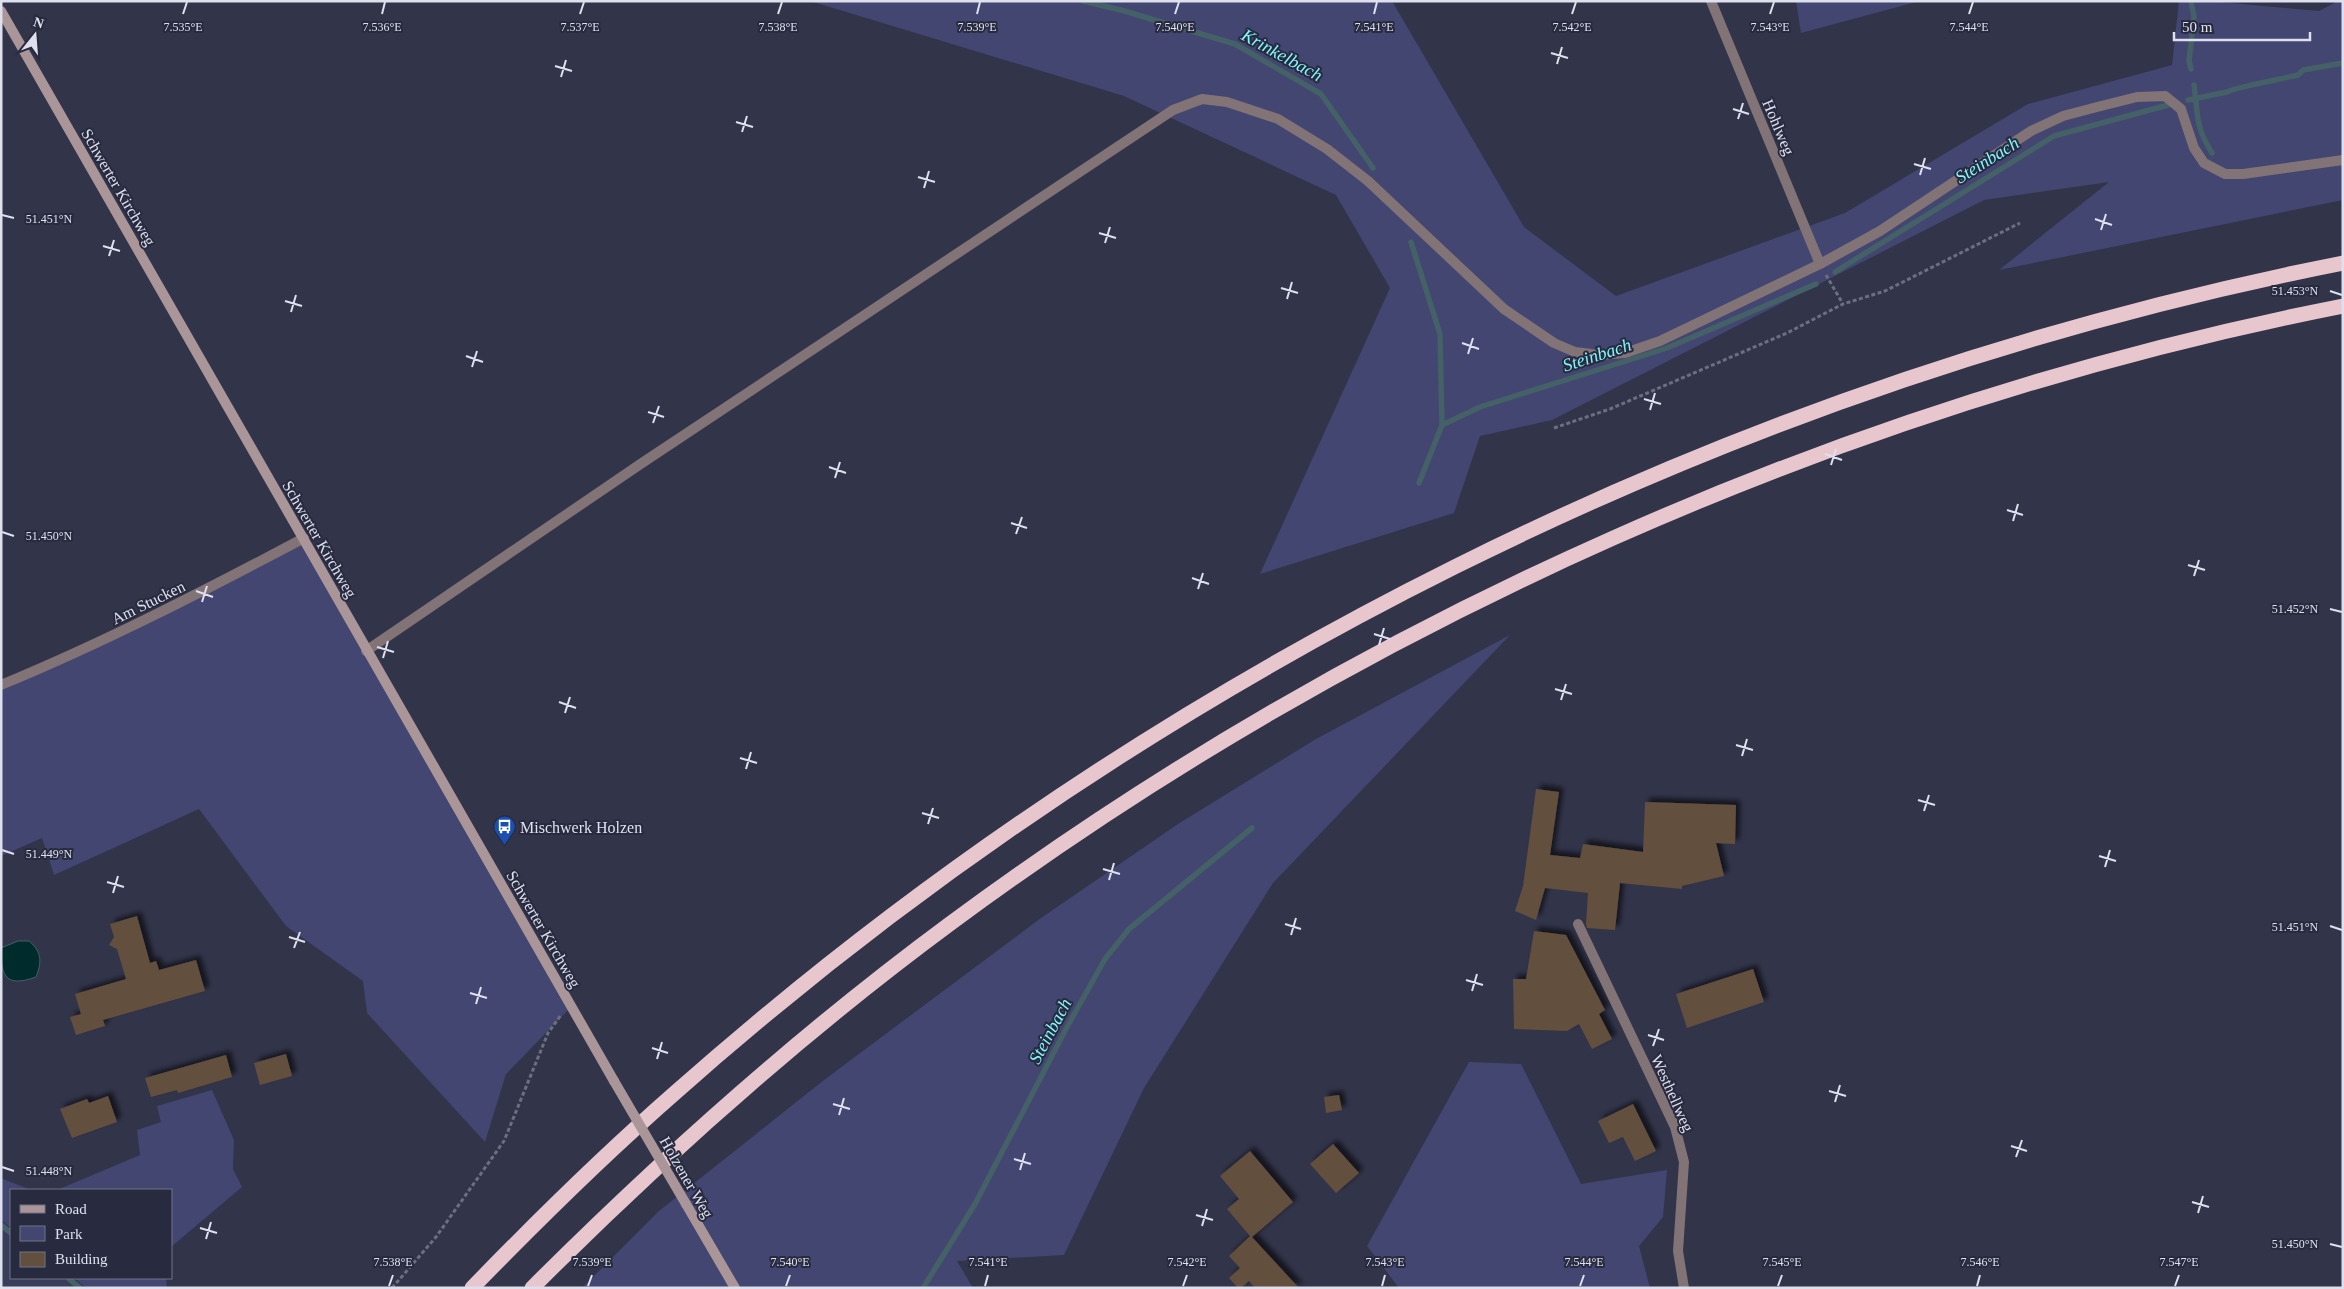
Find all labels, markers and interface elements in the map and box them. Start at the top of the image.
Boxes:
north arrow [10,10,60,60]
scale bar [2174,10,2310,42]
text: N [32,14,46,32]
text: 50 m [2182,19,2213,35]
text: 7.535°E [163,20,203,34]
text: 7.536°E [362,20,402,34]
text: 7.537°E [560,20,600,34]
text: 7.538°E [758,20,798,34]
text: 7.539°E [957,20,997,34]
text: 7.540°E [1155,20,1195,34]
text: 7.541°E [1354,20,1394,34]
text: 7.542°E [1552,20,1592,34]
text: 7.543°E [1750,20,1790,34]
text: 7.544°E [1949,20,1989,34]
water label: Krinkelbach [1237,24,1326,85]
street label: Hohlweg [1758,97,1798,158]
street label: Schwerter Kirchweg [77,126,159,249]
water label: Steinbach [1952,133,2022,187]
text: 51.451°N [26,212,73,226]
text: 51.453°N [2272,284,2319,298]
water label: Steinbach [1560,335,1634,375]
street label: Schwerter Kirchweg [278,478,360,601]
text: 51.450°N [26,529,73,543]
street label: Am Stucken [109,577,188,628]
text: 51.452°N [2272,602,2319,616]
bus stop icon: Mischwerk Holzen [492,815,516,846]
place label: Mischwerk Holzen [520,819,642,836]
text: 51.449°N [26,847,73,861]
street label: Schwerter Kirchweg [502,868,584,991]
text: 51.451°N [2272,920,2319,934]
water label: Steinbach [1025,995,1075,1067]
street label: Westhellweg [1647,1052,1697,1135]
street label: Holzener Weg [656,1133,717,1222]
text: 51.448°N [26,1164,73,1178]
legend [10,1189,172,1279]
text: Road [55,1201,87,1217]
text: Park [55,1226,83,1242]
text: 51.450°N [2272,1237,2319,1251]
text: Building [55,1251,108,1267]
text: 7.538°E [373,1255,413,1269]
text: 7.539°E [572,1255,612,1269]
text: 7.540°E [770,1255,810,1269]
text: 7.541°E [968,1255,1008,1269]
text: 7.542°E [1167,1255,1207,1269]
text: 7.543°E [1365,1255,1405,1269]
text: 7.544°E [1564,1255,1604,1269]
text: 7.545°E [1762,1255,1802,1269]
text: 7.546°E [1960,1255,2000,1269]
text: 7.547°E [2159,1255,2199,1269]

